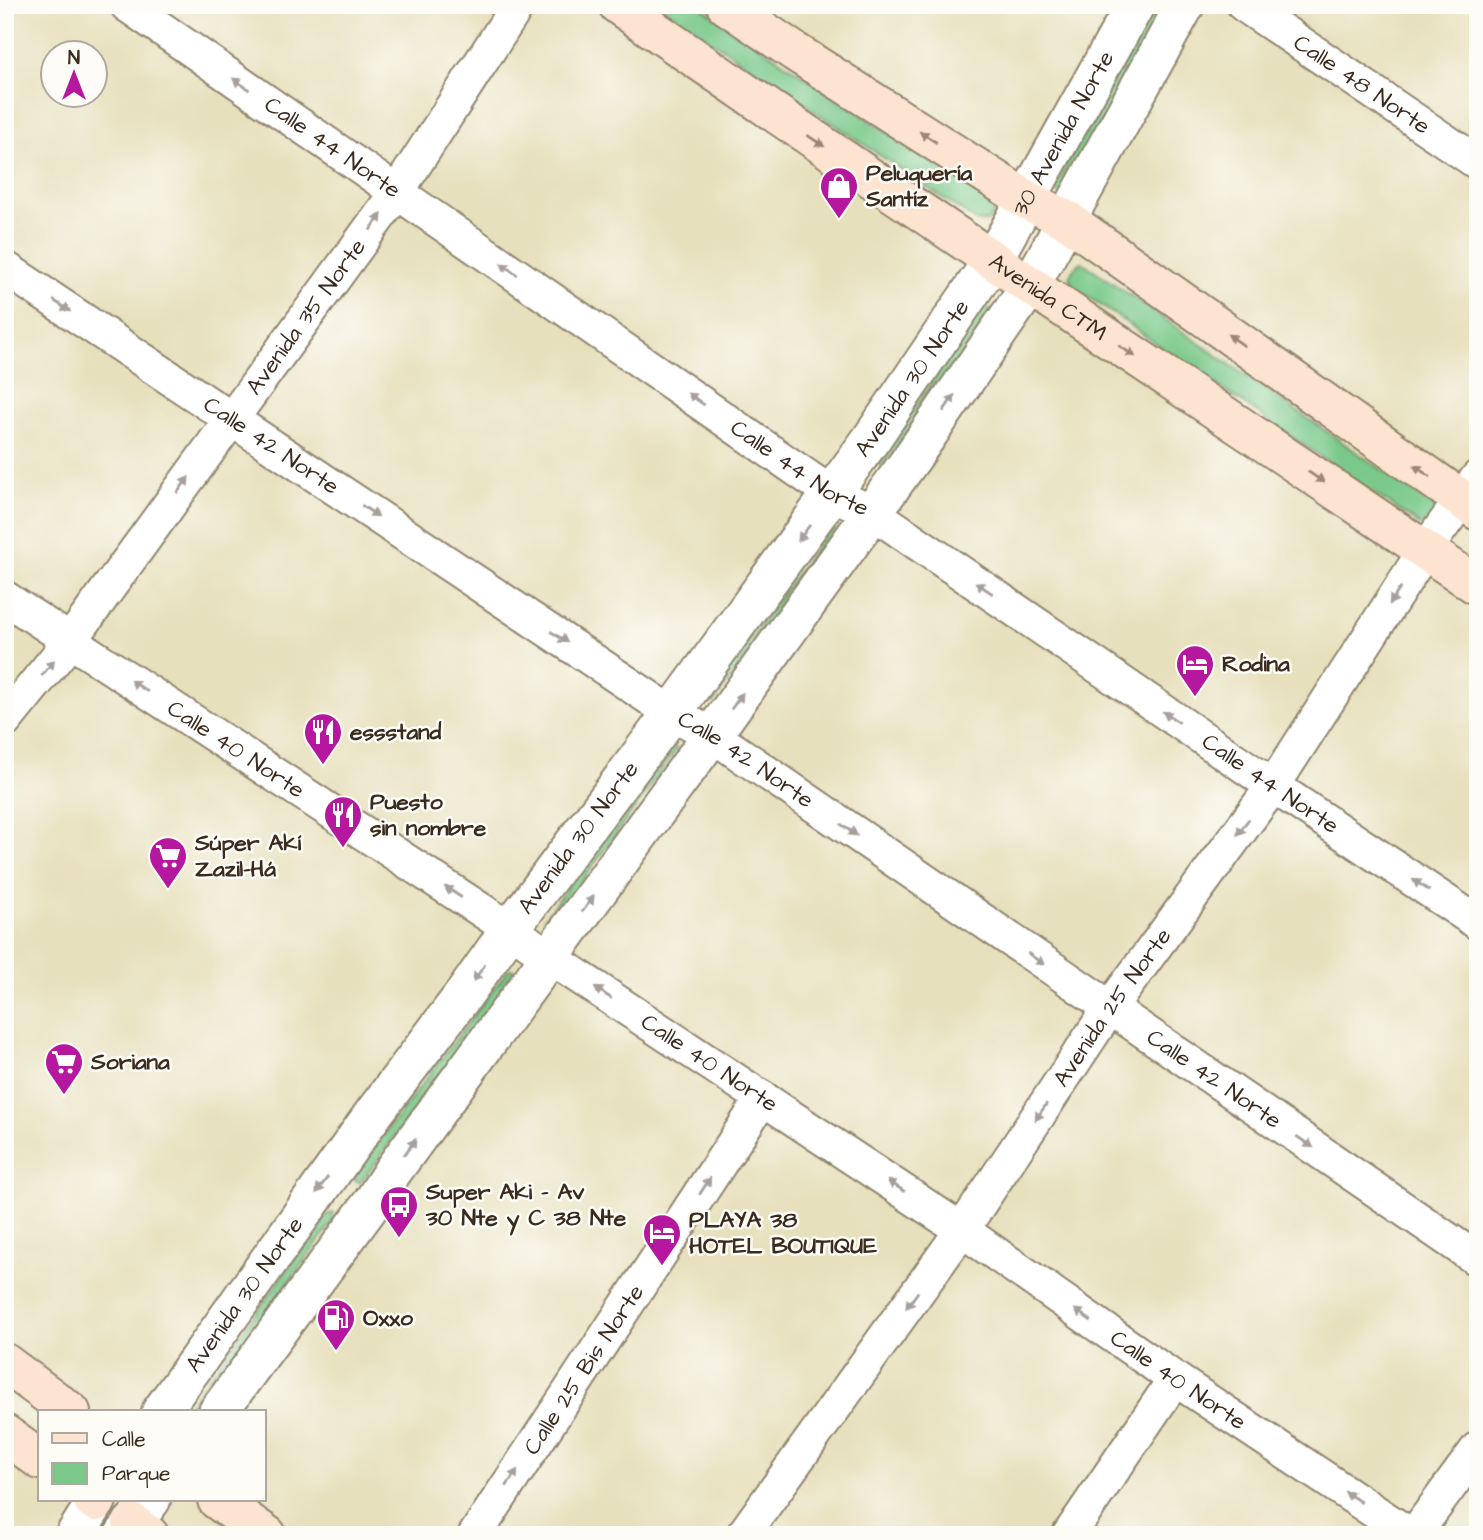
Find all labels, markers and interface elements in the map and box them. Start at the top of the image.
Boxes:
street label: Calle 48 Norte [1287,27,1436,142]
north arrow [38,38,108,108]
text: N [68,45,80,72]
street label: 30 Avenida Norte [1004,45,1122,222]
one-way arrow [232,77,250,91]
street label: Calle 44 Norte [258,89,407,206]
one-way arrow [918,131,937,144]
one-way arrow [807,134,825,148]
place label: Peluquería Santíz [865,157,973,215]
shop icon: Peluquería Santíz [818,165,860,220]
one-way arrow [368,213,382,231]
street label: Avenida 35 Norte [238,232,374,401]
street label: Avenida CTM [982,246,1114,349]
one-way arrow [500,262,518,276]
street label: Avenida 30 Norte [847,293,977,464]
one-way arrow [53,299,71,313]
one-way arrow [1227,333,1245,347]
one-way arrow [1118,344,1136,358]
street label: Calle 42 Norte [197,389,345,502]
one-way arrow [687,392,705,406]
one-way arrow [942,393,955,412]
street label: Calle 44 Norte [724,412,874,524]
one-way arrow [1413,465,1431,479]
one-way arrow [1306,471,1326,484]
one-way arrow [176,476,190,494]
one-way arrow [361,504,379,518]
one-way arrow [797,524,811,542]
one-way arrow [974,582,993,595]
one-way arrow [1388,587,1402,605]
one-way arrow [550,630,568,644]
hotel icon: Rodina [1174,643,1216,698]
place label: Rodina [1222,648,1290,680]
one-way arrow [40,659,55,676]
one-way arrow [130,680,149,693]
one-way arrow [729,692,743,710]
street label: Calle 40 Norte [161,693,311,806]
street label: Calle 42 Norte [672,703,820,816]
restaurant icon: essstand [302,711,344,766]
one-way arrow [1162,711,1181,724]
place label: essstand [350,716,442,748]
street label: Calle 44 Norte [1195,726,1345,842]
street label: Avenida 30 Norte [510,755,646,921]
place label: Puesto sin nombre [370,786,487,844]
restaurant icon: Puesto sin nombre [322,794,364,849]
one-way arrow [1236,818,1250,836]
one-way arrow [840,823,858,837]
place label: Súper Akí Zazil-Há [194,827,301,885]
supermarket icon: Súper Akí Zazil-Há [147,835,189,890]
one-way arrow [1412,878,1430,892]
one-way arrow [443,885,462,898]
one-way arrow [581,895,595,913]
street label: Avenida 25 Norte [1046,922,1179,1093]
one-way arrow [1027,952,1045,966]
one-way arrow [473,963,486,982]
one-way arrow [594,987,613,1000]
street label: Calle 40 Norte [635,1006,784,1120]
street label: Calle 42 Norte [1140,1022,1288,1137]
supermarket icon: Soriana [43,1041,85,1096]
place label: Soriana [90,1046,170,1078]
one-way arrow [1034,1103,1047,1122]
one-way arrow [1296,1135,1314,1149]
one-way arrow [403,1138,417,1156]
one-way arrow [315,1176,329,1194]
place label: Super Aki - Av 30 Nte y C 38 Nte [425,1176,627,1236]
one-way arrow [698,1176,711,1195]
one-way arrow [886,1180,905,1193]
bus stop icon: Super Aki - Av 30 Nte y C 38 Nte [378,1184,420,1239]
place label: PLAYA 38 HOTEL BOUTIQUE [689,1204,877,1262]
street label: Avenida 30 Norte [178,1210,311,1379]
hotel icon: PLAYA 38 HOTEL BOUTIQUE [641,1212,683,1267]
street label: Calle 25 Bis Norte [516,1278,652,1461]
one-way arrow [905,1291,919,1309]
fuel station icon: Oxxo [315,1297,357,1352]
place label: Oxxo [363,1302,413,1334]
one-way arrow [1074,1308,1092,1322]
street label: Calle 40 Norte [1104,1322,1252,1438]
legend [38,1410,266,1502]
text: Calle [102,1425,146,1454]
text: Parque [102,1459,170,1488]
one-way arrow [505,1469,519,1487]
one-way arrow [1344,1490,1362,1504]

